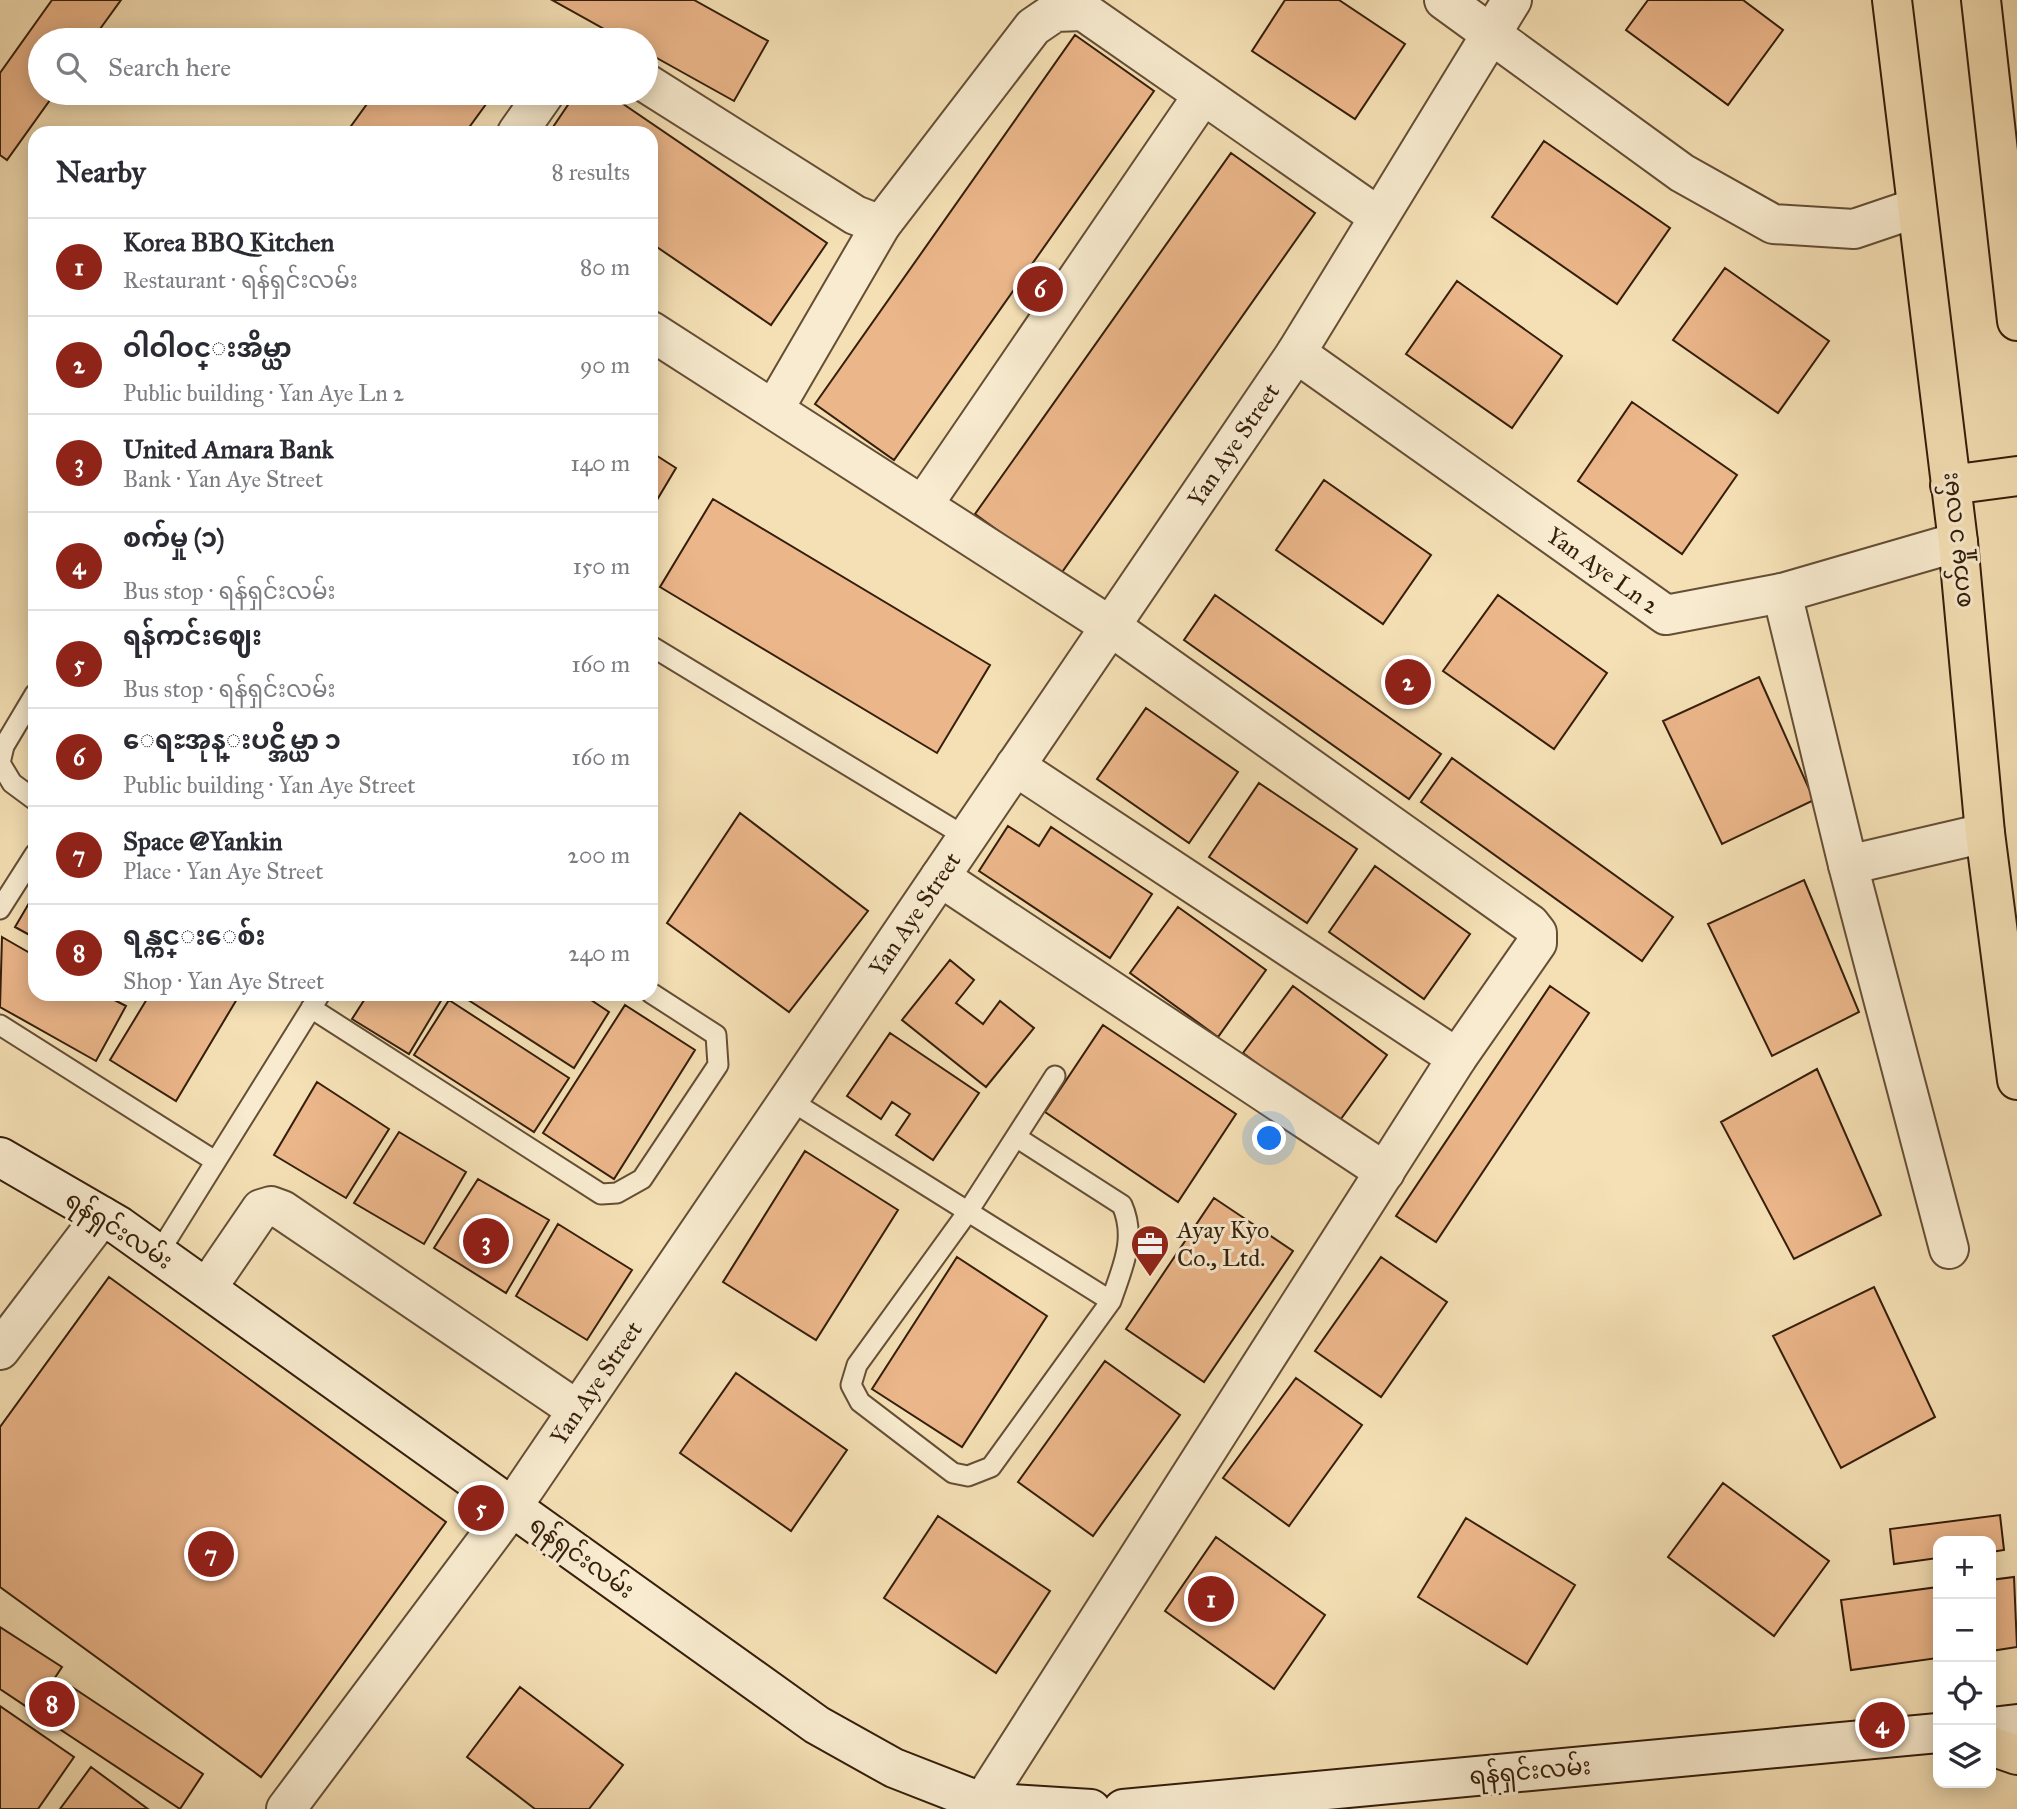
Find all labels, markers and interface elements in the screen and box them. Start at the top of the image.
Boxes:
search box [28,28,658,105]
icon: search [52,48,90,86]
text: Search here [108,51,231,83]
text: Nearby [56,154,146,190]
text: 8 results [551,158,630,186]
text: Korea BBQ Kitchen [123,226,334,258]
text: 1 [74,253,84,281]
text: 80 m [580,253,630,281]
pin: 6 [1017,263,1063,315]
text: Restaurant · ရန်ရှင်းလမ်း [123,266,358,294]
text: ဝါဝါဝင္းအိမ္ယာ [123,332,292,364]
text: 2 [73,351,85,379]
text: 90 m [580,351,630,379]
street label: Yan Aye Street [1181,377,1286,513]
text: Public building · Yan Aye Ln 2 [123,379,404,407]
text: United Amara Bank [123,433,334,465]
text: 3 [74,449,84,477]
text: 140 m [570,449,630,477]
text: Bank · Yan Aye Street [123,465,323,493]
street label: စက်မှု ၁ လမ်း [1933,470,1982,609]
street label: Yan Aye Ln 2 [1541,520,1665,621]
text: စက်မှု (၁) [123,522,225,554]
text: 4 [73,552,85,580]
text: 150 m [573,552,630,580]
text: Bus stop · ရန်ရှင်းလမ်း [123,577,335,605]
text: ရန်ကင်းဈေး [123,620,262,652]
text: 5 [74,650,84,678]
text: 160 m [572,650,630,678]
pin: 2 [1385,656,1431,708]
text: Bus stop · ရန်ရှင်းလမ်း [123,675,335,703]
text: ေရႊအုန္းပင္အိမ္ယာ ၁ [123,724,341,756]
text: 6 [73,743,85,771]
text: 160 m [572,743,630,771]
text: Public building · Yan Aye Street [123,771,415,799]
text: Space @Yankin [123,825,283,857]
text: 7 [73,841,85,869]
text: 200 m [568,841,630,869]
street label: Yan Aye Street [862,846,968,982]
text: Place · Yan Aye Street [123,857,323,885]
text: ရန္ကင္းေစ်း [123,920,265,952]
text: 8 [73,939,85,967]
text: 240 m [568,939,630,967]
text: Shop · Yan Aye Street [123,967,324,995]
your location [1252,1121,1286,1155]
street label: ရန်ရှင်းလမ်း [58,1183,179,1279]
pin: 3 [463,1215,509,1267]
place label: Ayay Kyo Co., Ltd. [1176,1215,1269,1273]
office icon: Ayay Kyo Co., Ltd. [1129,1223,1171,1278]
street label: Yan Aye Street [544,1315,649,1451]
pin: 5 [458,1482,504,1534]
street label: ရန်ရှင်းလမ်း [521,1508,641,1608]
pin: 7 [188,1528,234,1580]
map controls [1933,1536,1996,1788]
button: + [1933,1536,1996,1599]
pin: 1 [1188,1573,1234,1625]
button: − [1933,1599,1996,1662]
button: locate [1933,1662,1996,1725]
pin: 8 [29,1678,75,1730]
pin: 4 [1859,1699,1905,1751]
button: layers [1933,1725,1996,1788]
street label: ရန်ရှင်းလမ်း [1468,1750,1592,1795]

